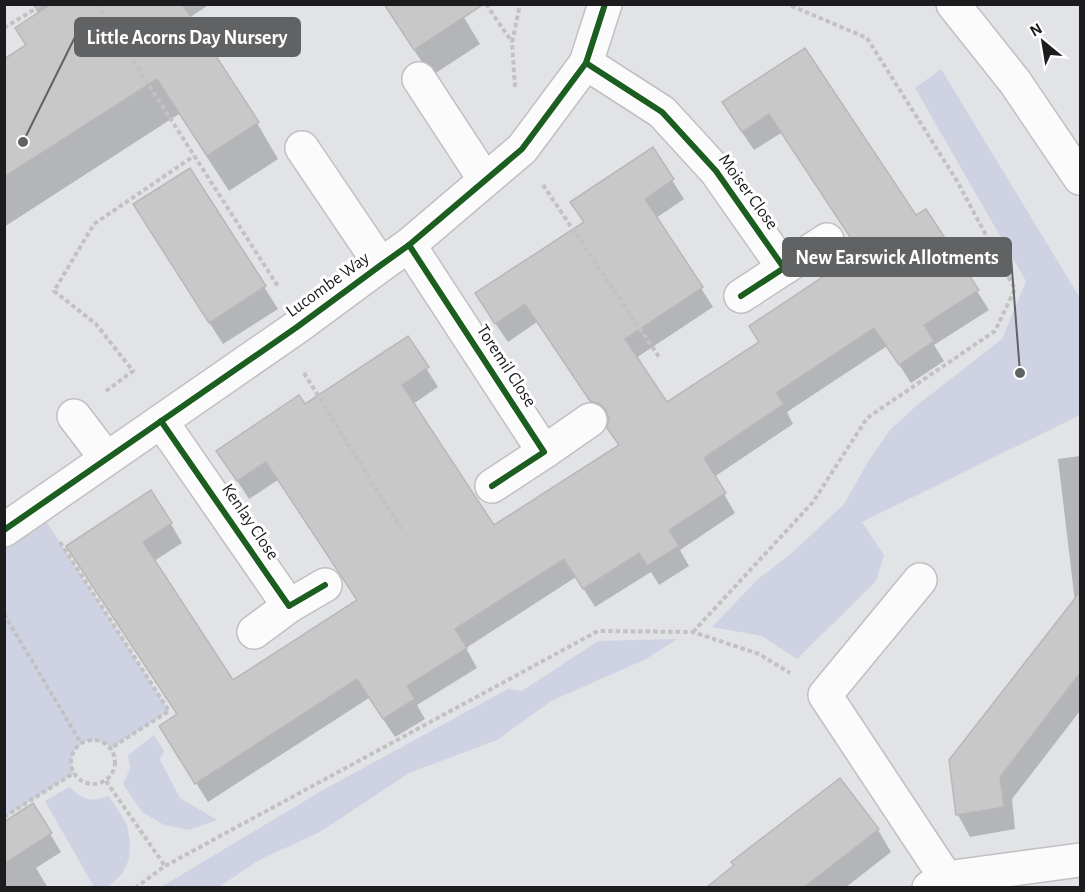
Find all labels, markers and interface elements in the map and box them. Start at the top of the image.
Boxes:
north arrow [1013,12,1073,72]
callout: Little Acorns Day Nursery [75,18,300,56]
text: N [1027,20,1045,40]
text: Little Acorns Day Nursery [86,28,288,48]
street label: Moiser Close [715,151,781,233]
callout: New Earswick Allotments [783,238,1011,276]
text: New Earswick Allotments [795,248,999,268]
street label: Lucombe Way [283,249,373,321]
street label: Toremil Close [473,322,539,410]
street label: Kenlay Close [218,481,282,563]

